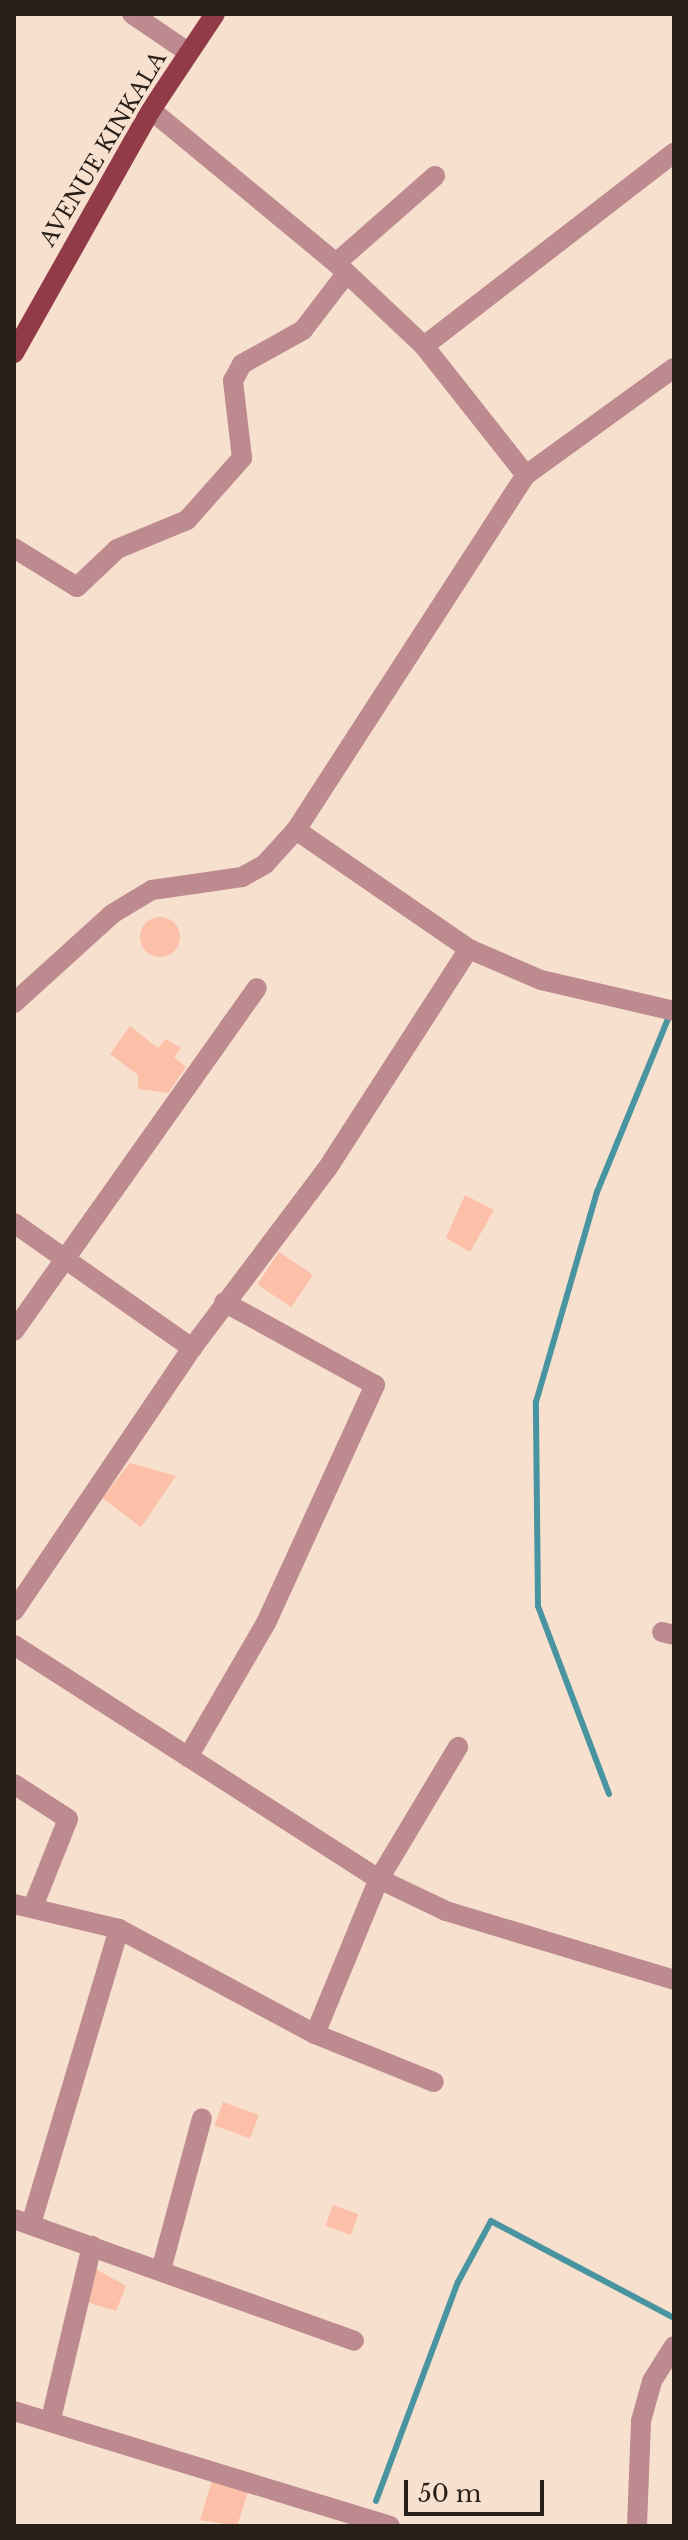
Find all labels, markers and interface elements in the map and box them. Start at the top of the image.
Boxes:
street label: AVENUE KINKALA [34,47,172,251]
scale bar [408,2464,548,2514]
text: 50 m [418,2479,481,2508]

